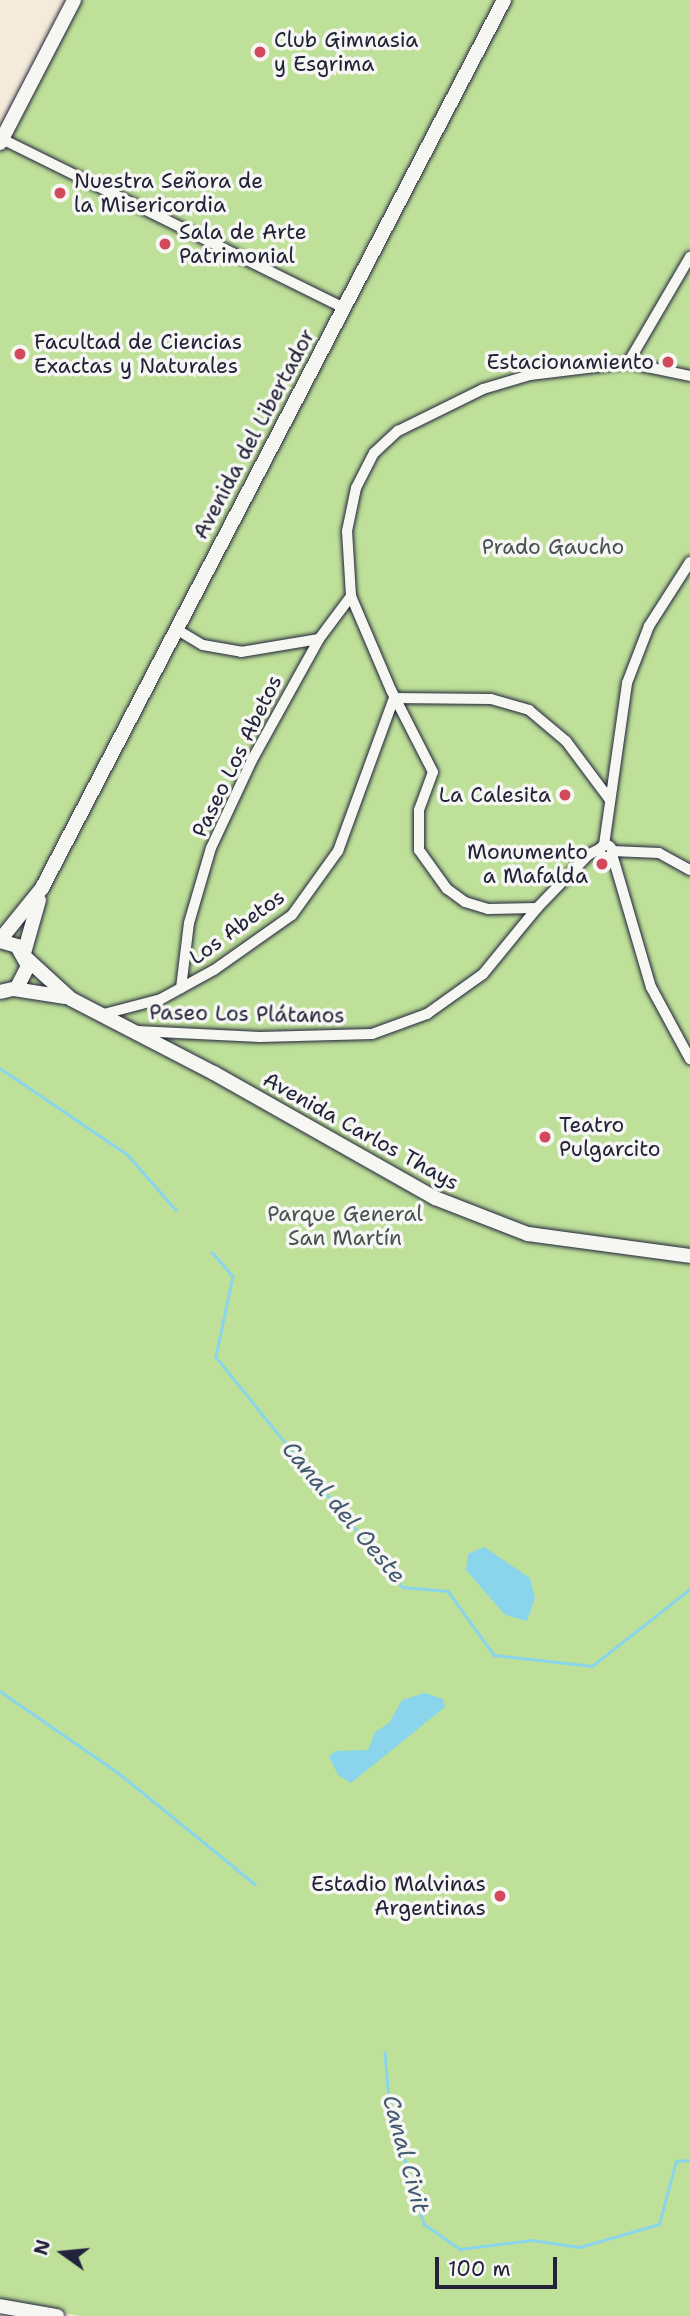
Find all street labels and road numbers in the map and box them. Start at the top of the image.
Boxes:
street label: Avenida del Libertador [188,325,320,543]
street label: Paseo Los Abetos [187,671,287,841]
street label: Los Abetos [184,884,290,970]
street label: Paseo Los Plátanos [149,1000,345,1028]
street label: Avenida Carlos Thays [259,1067,463,1195]

